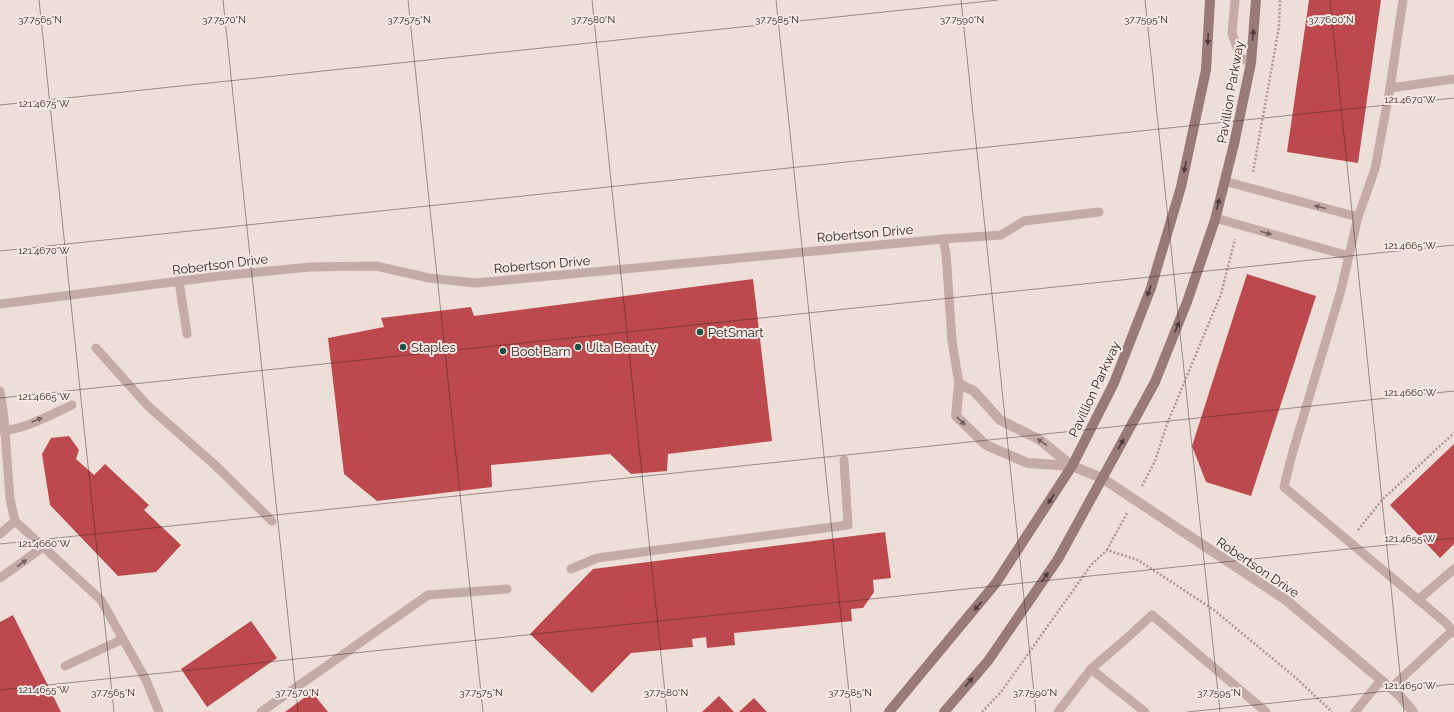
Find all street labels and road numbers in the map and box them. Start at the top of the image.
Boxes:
street label: Pavillion Parkway [1214,40,1247,145]
street label: Robertson Drive [816,222,914,245]
street label: Robertson Drive [171,251,269,278]
street label: Robertson Drive [493,253,591,276]
street label: Pavillion Parkway [1066,339,1123,440]
street label: Robertson Drive [1214,534,1302,601]

